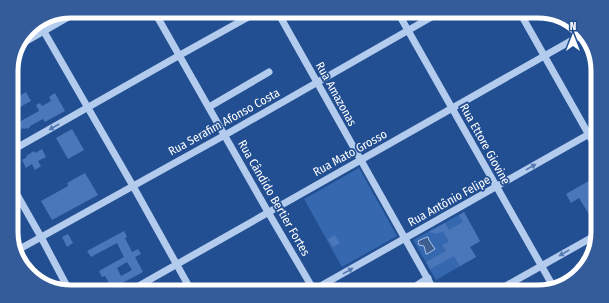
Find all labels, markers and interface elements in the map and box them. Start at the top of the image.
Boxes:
north arrow [553,16,593,56]
text: N [570,20,576,33]
street label: Rua Amazonas [313,59,359,129]
street label: Rua Serafim Afonso Costa [166,85,282,158]
street label: Rua Ettore Giovine [457,101,513,187]
one-way arrow [48,124,60,131]
street label: Rua Mato Grosso [311,127,389,179]
street label: Rua Cândido Bertier Fortes [235,138,313,258]
one-way arrow [525,164,537,171]
street label: Rua Antônio Felipe [405,173,493,229]
one-way arrow [558,249,570,256]
one-way arrow [342,267,354,274]

